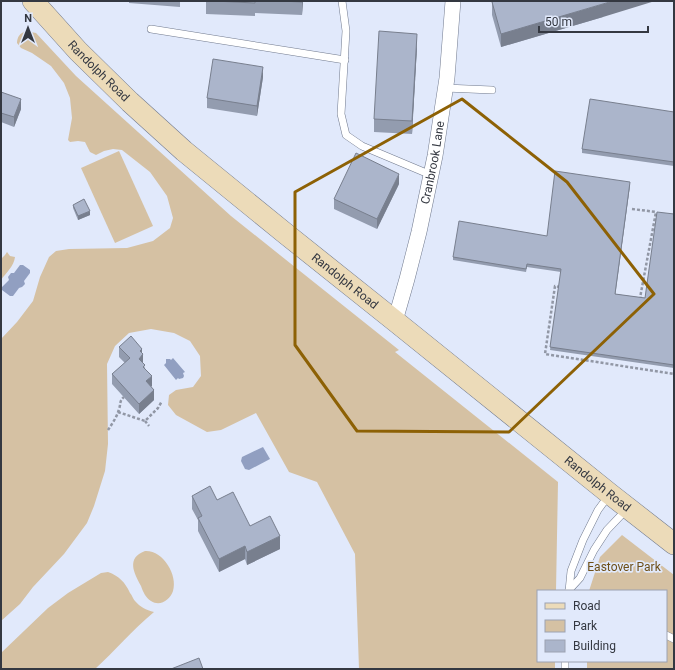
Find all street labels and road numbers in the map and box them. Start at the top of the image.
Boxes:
street label: Randolph Road [65,38,132,104]
street label: Cranbrook Lane [418,120,447,205]
street label: Randolph Road [309,250,381,312]
street label: Randolph Road [562,453,634,515]

